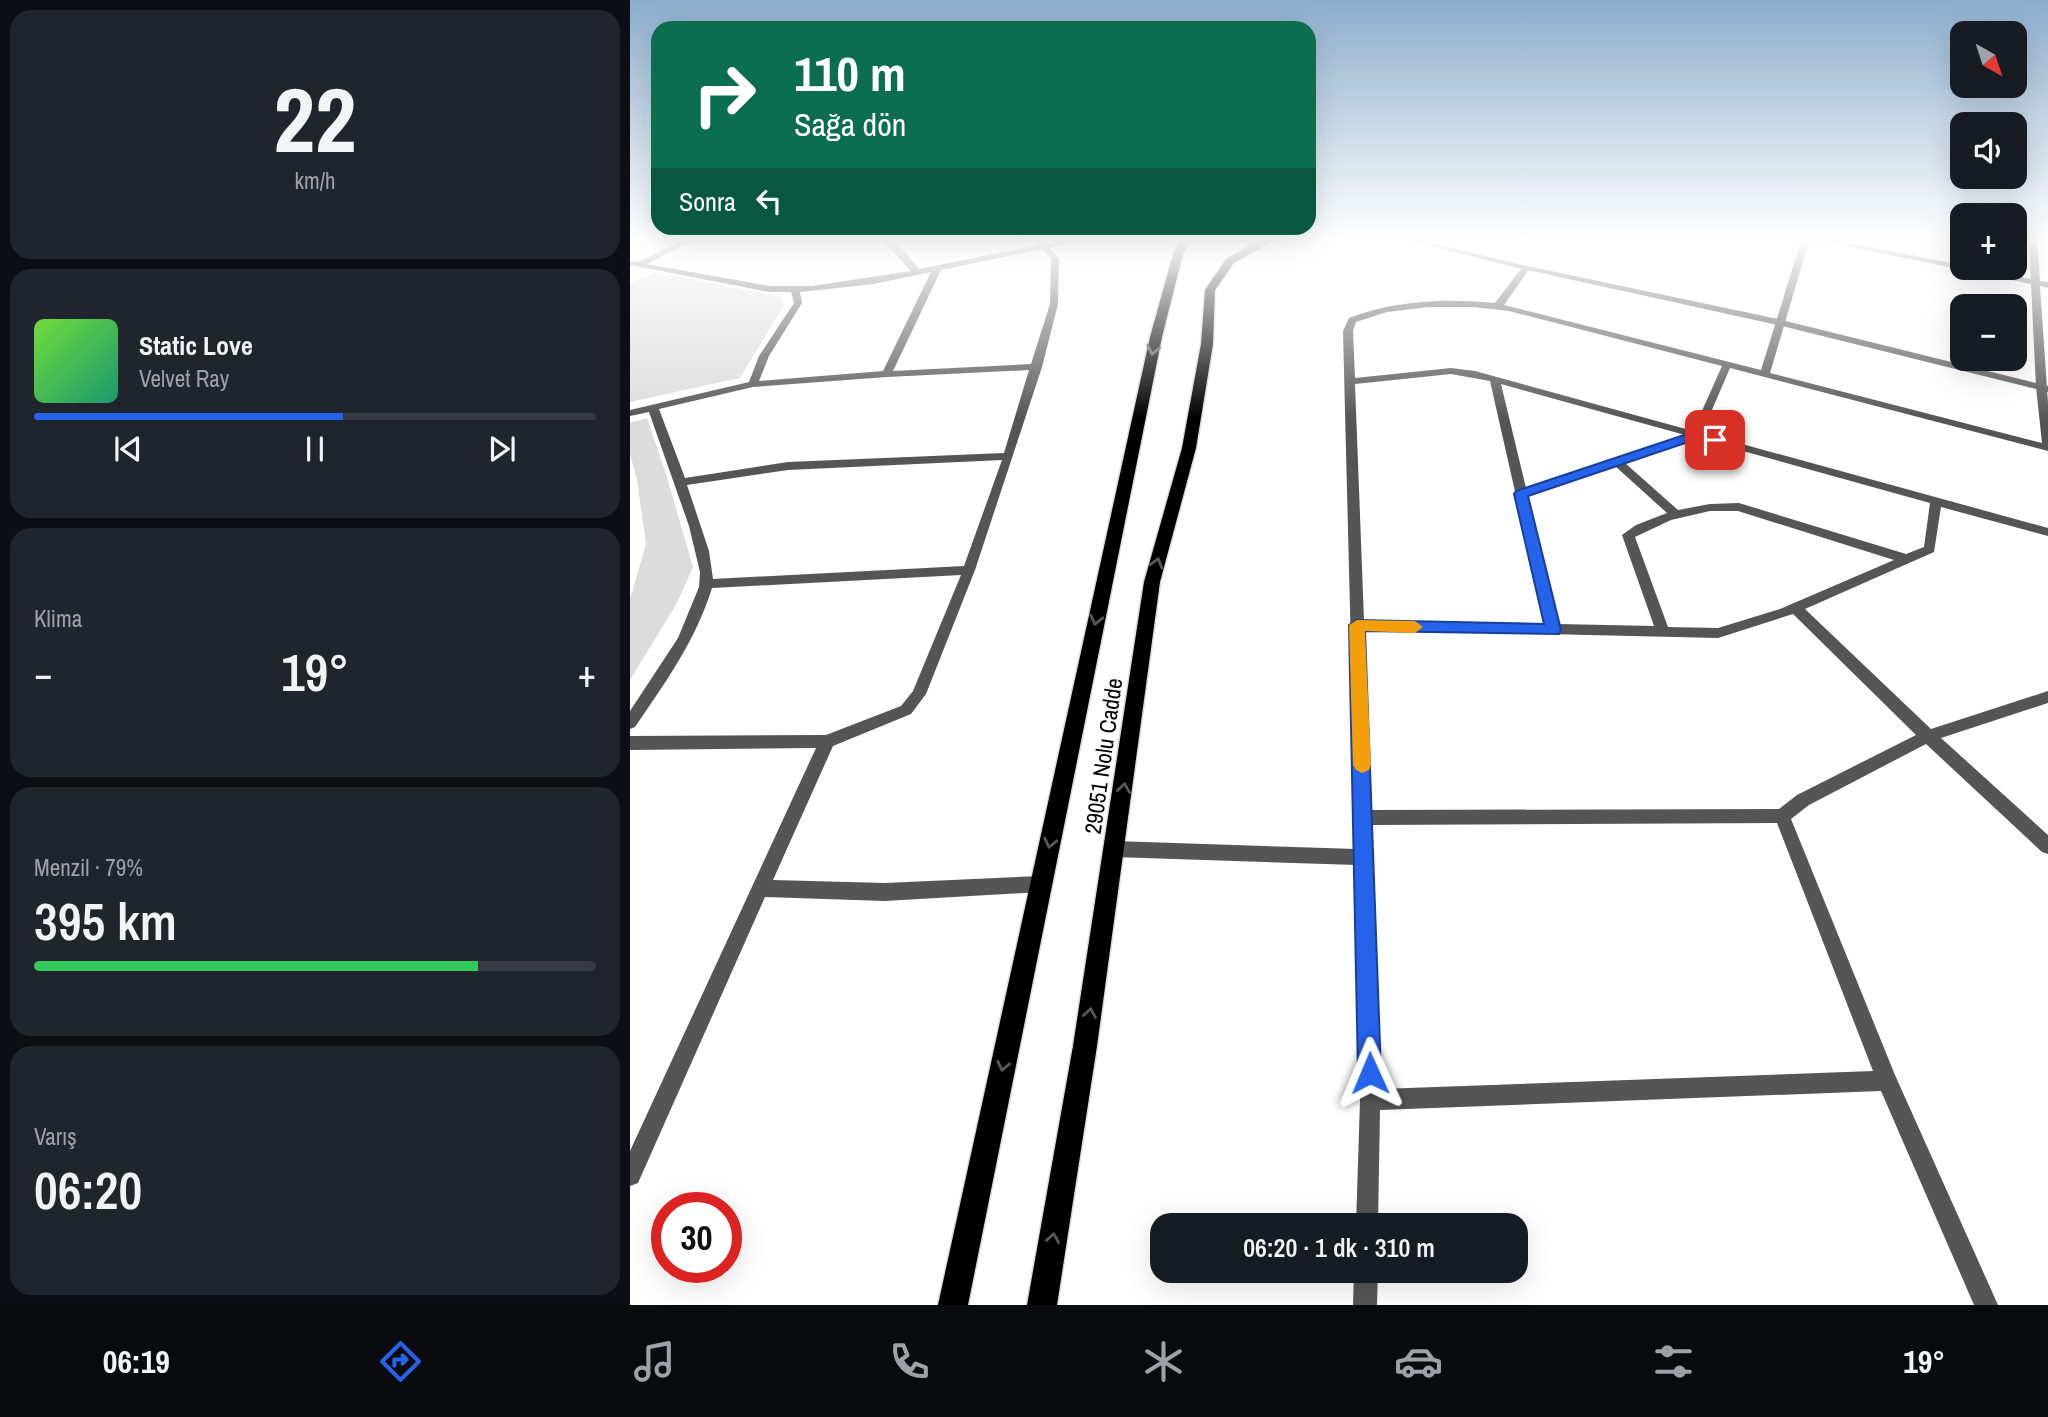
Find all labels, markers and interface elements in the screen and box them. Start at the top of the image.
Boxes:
north arrow [1950,21,2026,98]
map controls [1950,21,2027,371]
text: 110 m [794,40,906,106]
icon: right [679,49,770,140]
text: 22 [274,58,357,180]
text: Sağa dön [794,103,906,146]
button: sound [1950,112,2027,189]
text: km/h [295,165,335,196]
icon: left [750,182,788,220]
text: Sonra [679,184,736,219]
button: + [1950,203,2027,280]
button: − [1950,294,2027,371]
text: Static Love [139,328,253,363]
one-way arrow [1146,344,1161,356]
text: Velvet Ray [139,363,229,394]
pin [1685,410,1745,470]
icon: arrive [1696,421,1734,459]
icon: previous [109,430,147,468]
icon: pause [296,430,334,468]
icon: next [483,430,521,468]
one-way arrow [1149,558,1163,570]
text: Klima [34,603,82,634]
one-way arrow [1090,614,1105,626]
text: 19° [281,637,349,707]
text: − [34,648,52,699]
text: + [578,648,596,699]
street label: 29051 Nolu Cadde [1077,676,1129,836]
one-way arrow [1116,782,1131,794]
one-way arrow [1043,837,1058,849]
text: Menzil · 79% [34,852,143,883]
text: 395 km [34,886,177,956]
one-way arrow [1082,1007,1097,1019]
position arrow [1333,1036,1407,1110]
one-way arrow [997,1060,1012,1072]
text: Varış [34,1121,77,1152]
text: 06:20 [34,1155,142,1225]
speed limit sign: 30 [651,1192,742,1283]
text: 06:20 · 1 dk · 310 m [1243,1230,1435,1265]
one-way arrow [1045,1232,1060,1244]
icon: directions [376,1337,425,1386]
icon: music [630,1337,679,1386]
icon: phone [885,1337,934,1386]
icon: climate [1139,1337,1188,1386]
icon: car [1394,1337,1443,1386]
icon: filters [1649,1337,1698,1386]
text: 06:19 [103,1340,170,1383]
text: 19° [1903,1340,1945,1383]

